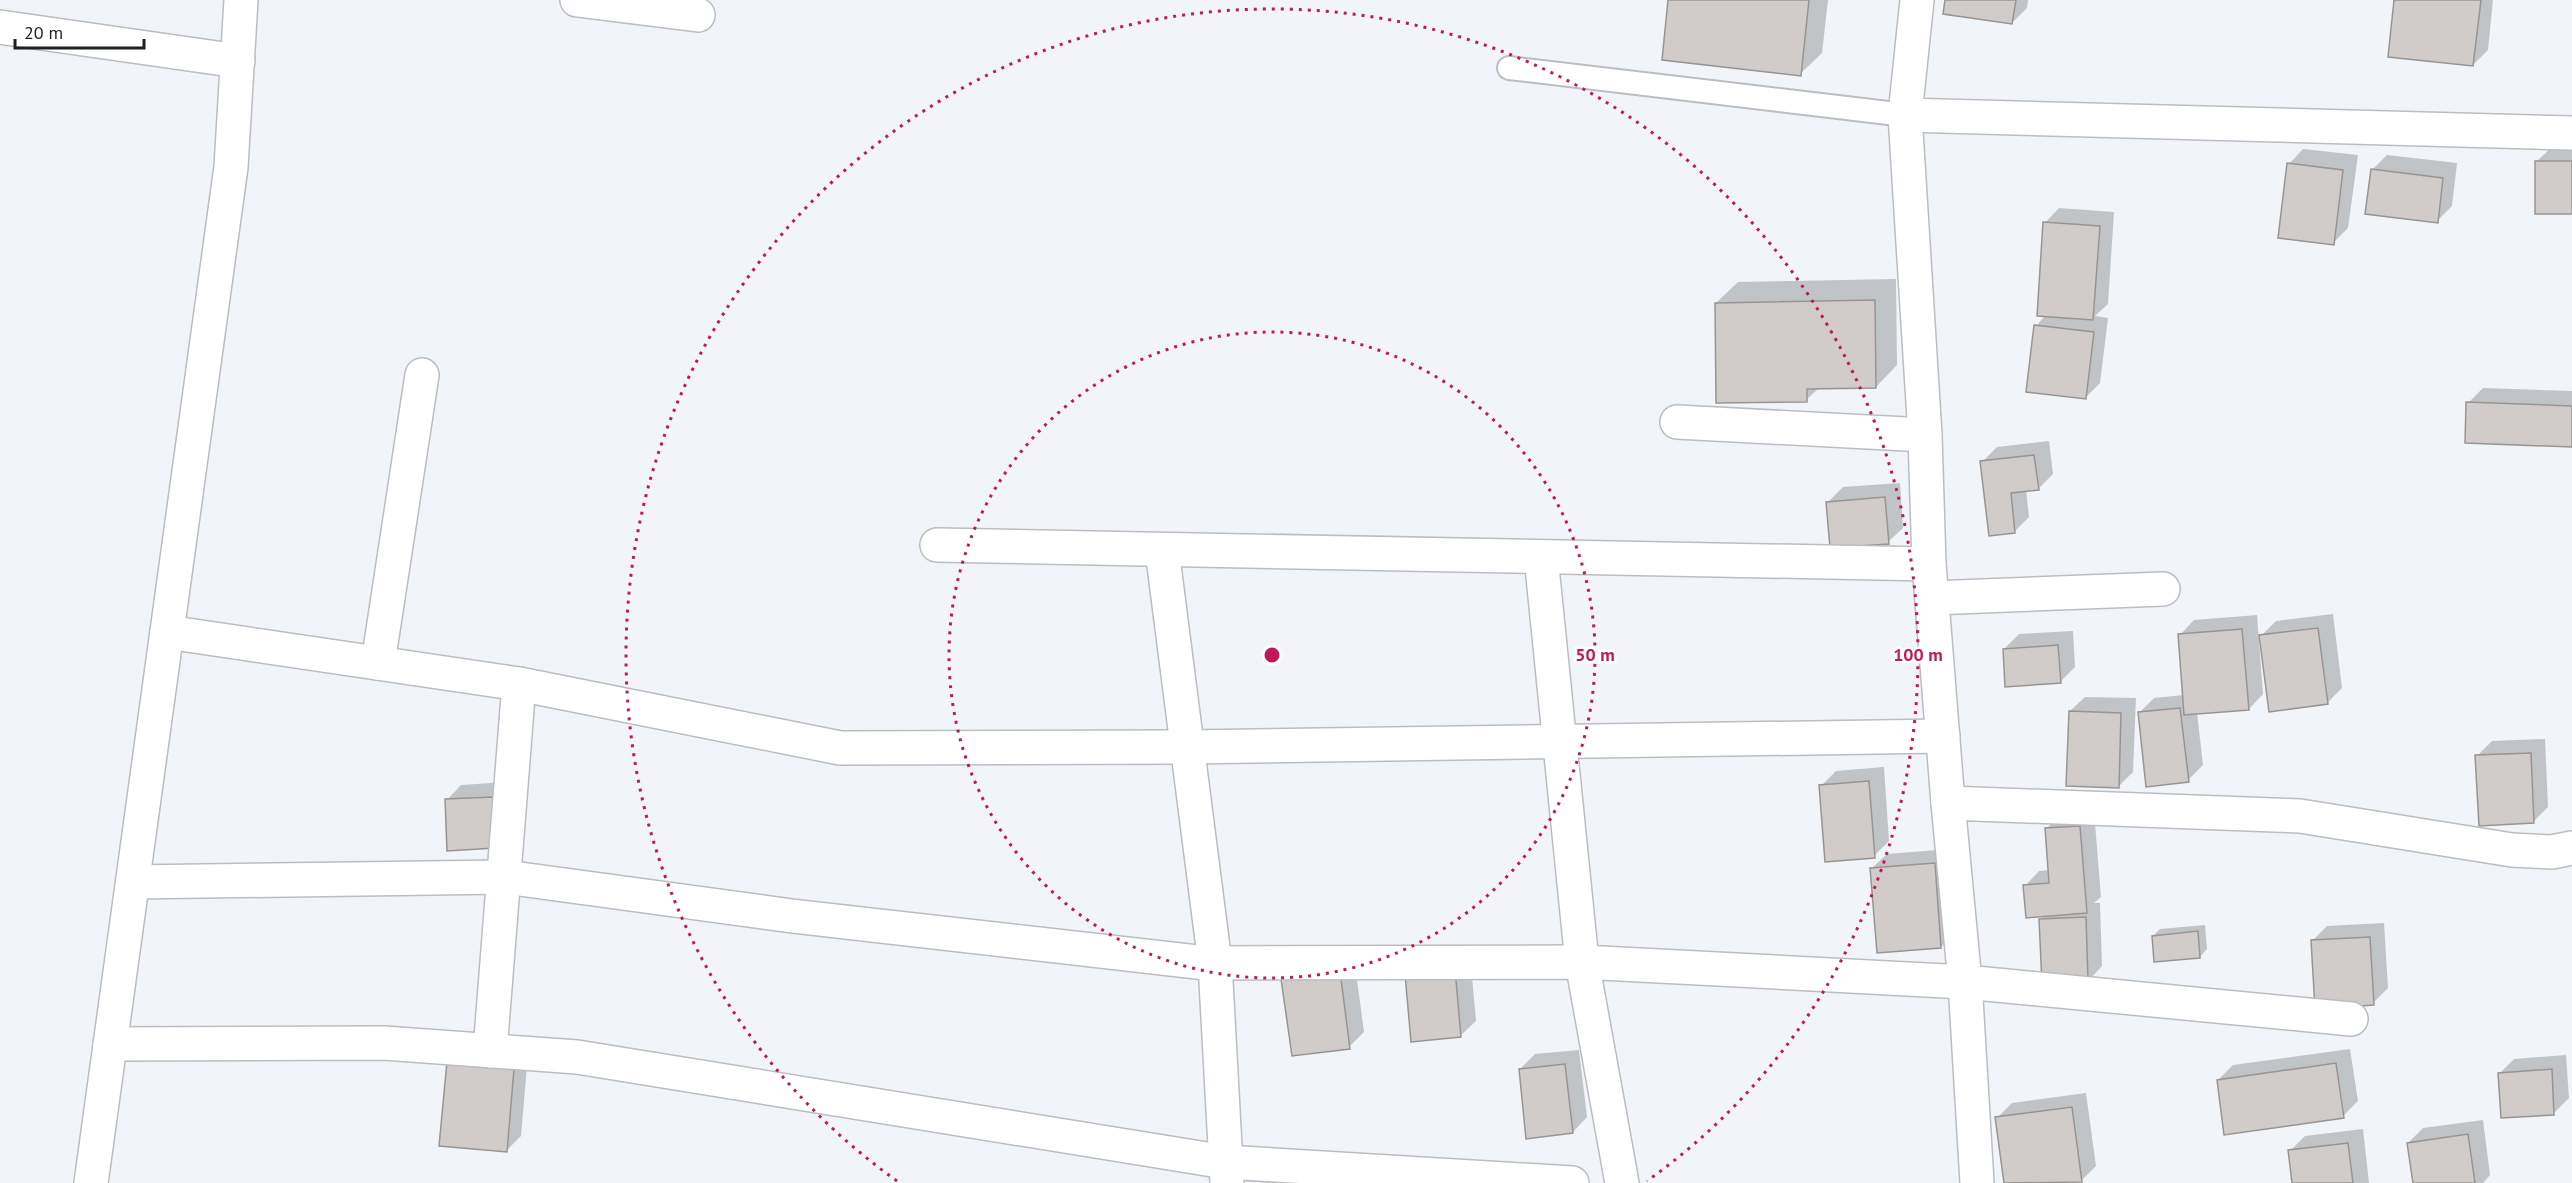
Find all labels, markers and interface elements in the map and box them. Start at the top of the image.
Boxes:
scale bar [15,12,144,50]
text: 20 m [24,21,63,44]
text: 50 m [1575,643,1615,666]
text: 100 m [1893,643,1943,666]
centre of rings [1262,645,1282,665]

